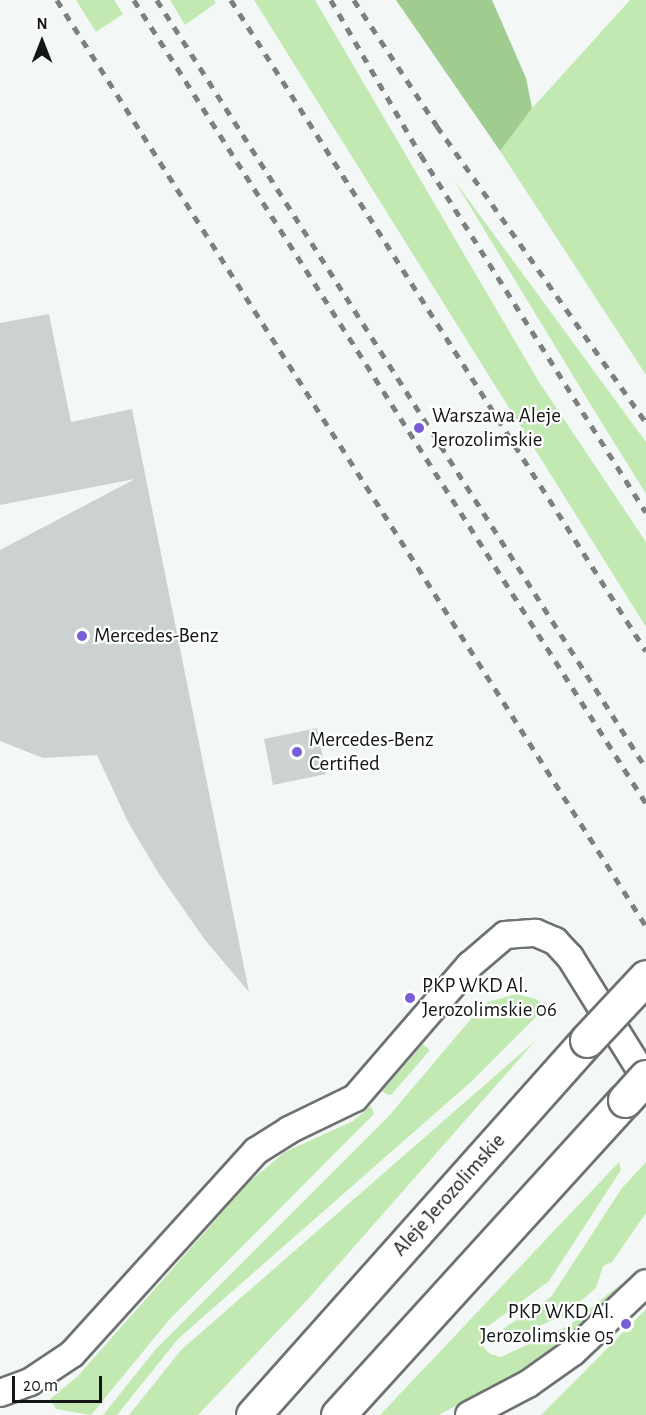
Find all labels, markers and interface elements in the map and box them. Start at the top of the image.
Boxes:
north arrow [12,12,72,72]
text: N [36,16,48,32]
place label: Warszawa Aleje Jerozolimskie [432,403,561,453]
marker: Warszawa Aleje Jerozolimskie [410,419,428,437]
place label: Mercedes-Benz [94,623,219,649]
marker: Mercedes-Benz [75,629,89,643]
place label: Mercedes-Benz Certified [309,727,434,777]
marker: Mercedes-Benz Certified [290,745,304,759]
place label: PKP WKD Al. Jerozolimskie 06 [422,973,557,1023]
marker: PKP WKD Al. Jerozolimskie 06 [403,991,417,1005]
street label: Aleje Jerozolimskie [387,1129,511,1261]
place label: PKP WKD Al. Jerozolimskie 05 [480,1299,614,1349]
marker: PKP WKD Al. Jerozolimskie 05 [619,1317,633,1331]
scale bar [15,1364,105,1402]
text: 20 m [23,1377,58,1395]

